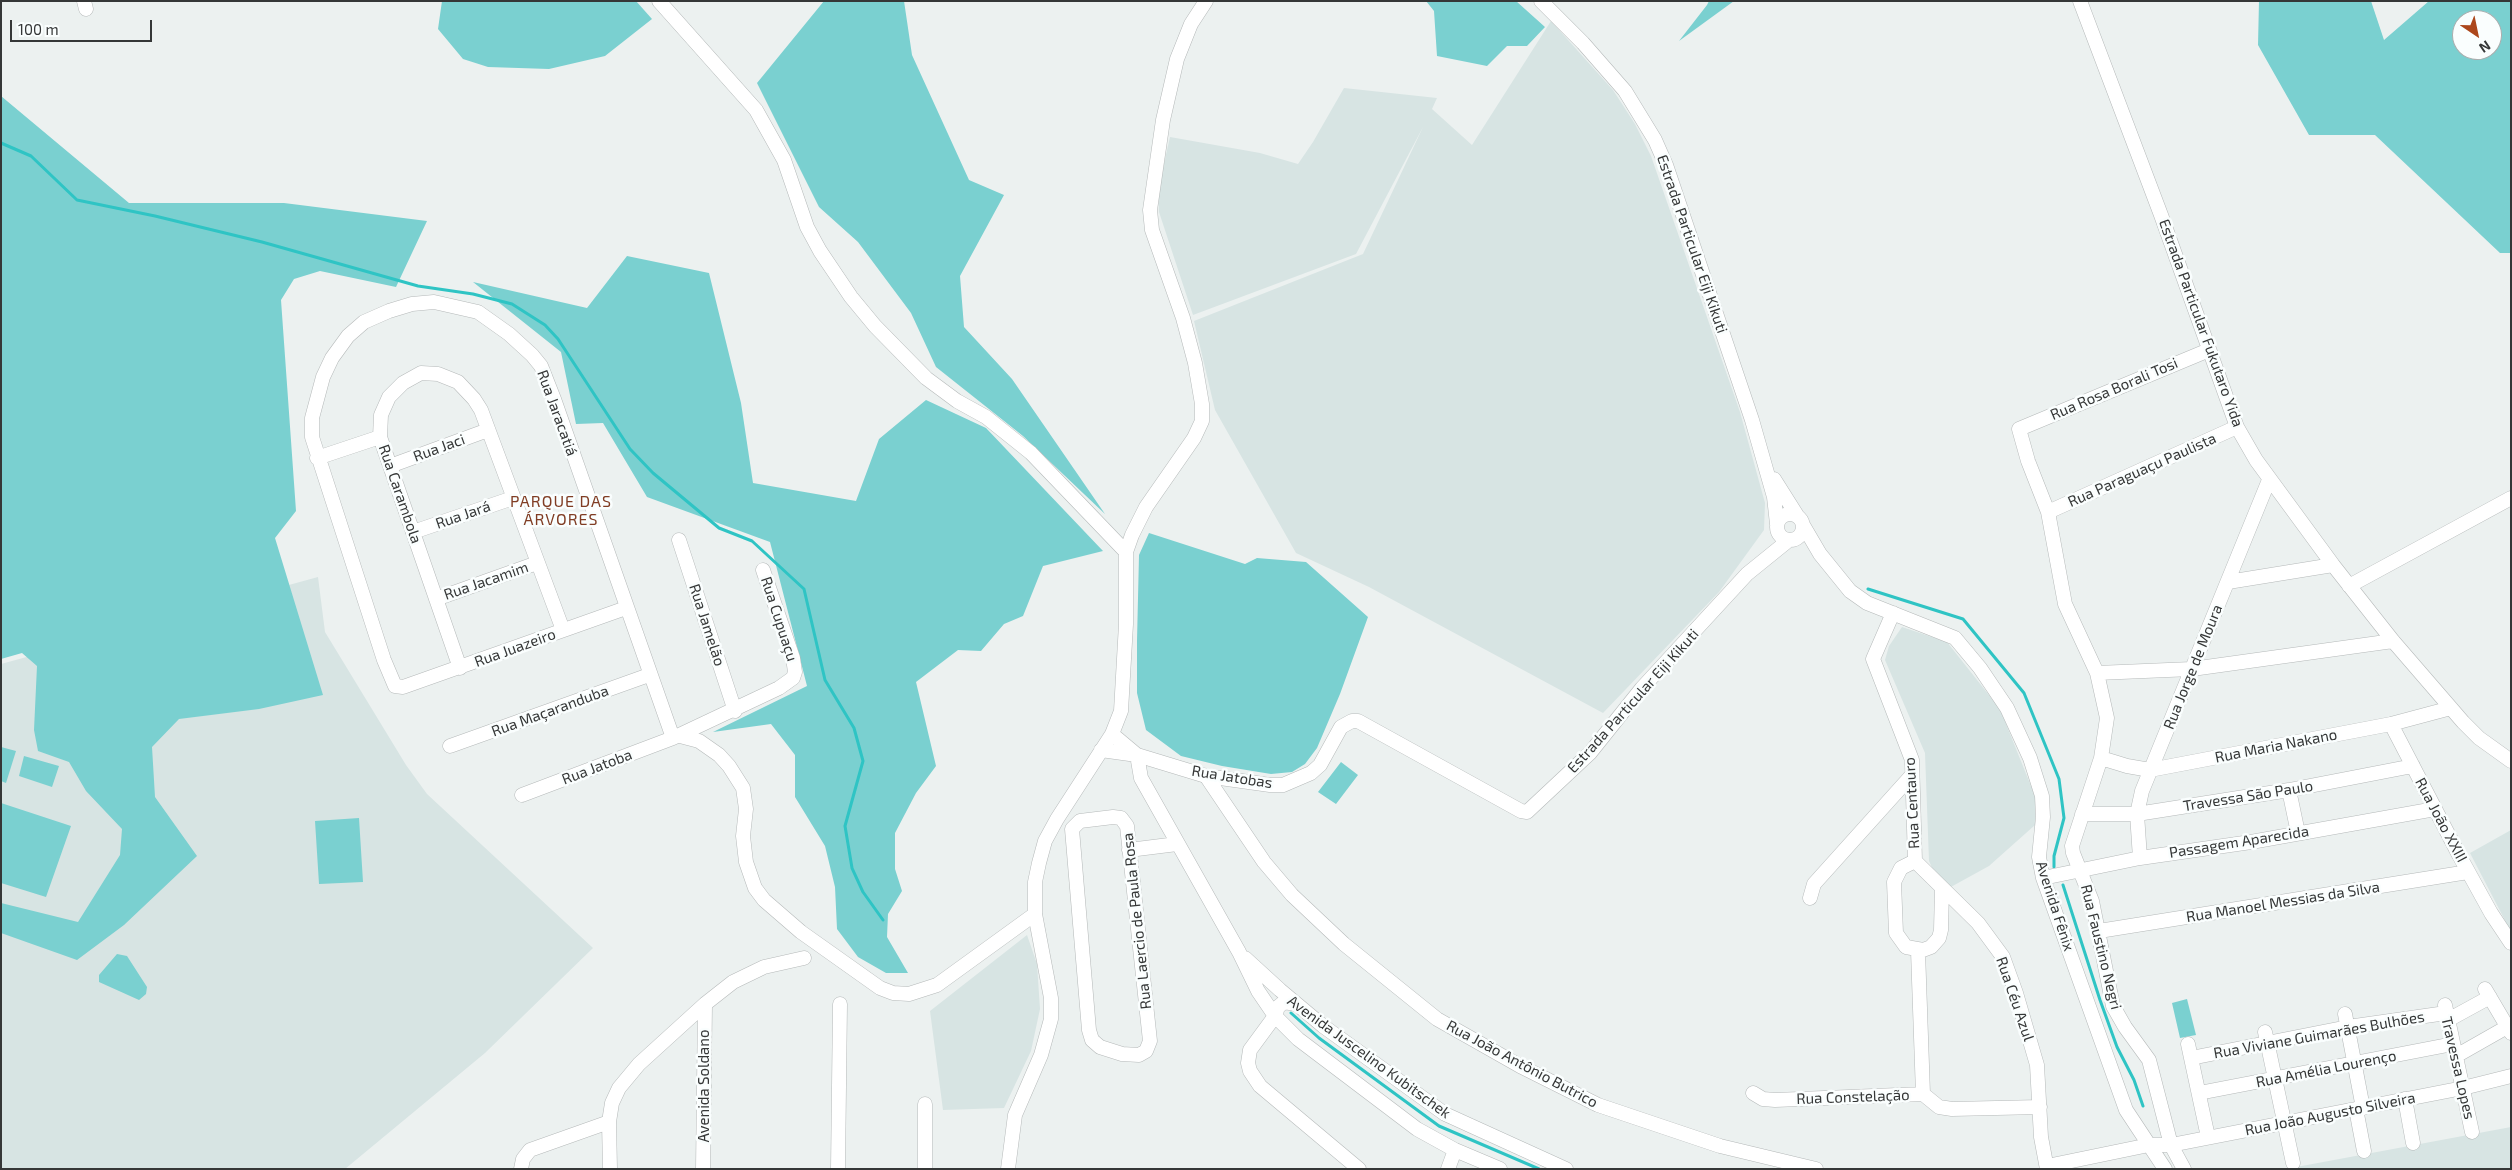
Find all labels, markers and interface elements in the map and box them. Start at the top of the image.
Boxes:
scale bar [12,10,155,42]
north arrow [2452,10,2502,60]
text: 100 m [18,20,59,38]
text: N [2476,37,2494,57]
street label: Estrada Particular Eiji Kikuti [1653,152,1731,336]
street label: Estrada Particular Fukutaro Yida [2155,217,2247,429]
street label: Rua Rosa Borali Tosi [2048,354,2180,424]
street label: Rua Jaracatiá [533,368,581,458]
street label: Rua Paraguaçu Paulista [2065,429,2219,511]
street label: Rua Jaci [411,430,467,466]
street label: Rua Carambola [375,442,425,546]
district label: PARQUE DAS ÁRVORES [509,492,613,530]
street label: Rua Jará [433,497,493,533]
street label: Rua Jacamim [441,558,531,604]
street label: Rua Cupuaçu [757,574,801,664]
street label: Rua Jamelão [685,582,729,668]
street label: Rua Jorge de Moura [2160,602,2226,732]
street label: Rua Juazeiro [472,625,558,671]
street label: Estrada Particular Eiji Kikuti [1564,625,1702,777]
street label: Rua Maçaranduba [489,681,611,741]
street label: Rua Maria Nakano [2213,725,2339,767]
street label: Rua Jatoba [559,745,635,789]
street label: Rua Centauro [1901,757,1923,849]
street label: Rua Jatobas [1190,762,1274,792]
street label: Rua João XXIII [2411,775,2471,865]
street label: Travessa São Paulo [2182,777,2314,815]
street label: Passagem Aparecida [2168,822,2310,862]
street label: Rua Laercio de Paula Rosa [1119,832,1155,1010]
street label: Avenida Fênix [2032,859,2078,953]
street label: Rua Manoel Messias da Silva [2185,878,2381,926]
street label: Rua Faustino Negri [2077,883,2125,1011]
street label: Rua Céu Azul [1992,955,2038,1043]
street label: Avenida Juscelino Kubitschek [1284,992,1454,1122]
street label: Rua Viviane Guimarães Bulhões [2212,1008,2426,1062]
street label: Travessa Lopes [2437,1015,2479,1121]
street label: Rua João Antônio Butrico [1443,1016,1601,1112]
street label: Avenida Soldano [695,1029,713,1143]
street label: Rua Amélia Lourenço [2254,1047,2398,1091]
street label: Rua Constelação [1796,1086,1910,1108]
street label: Rua João Augusto Silveira [2243,1089,2417,1139]

